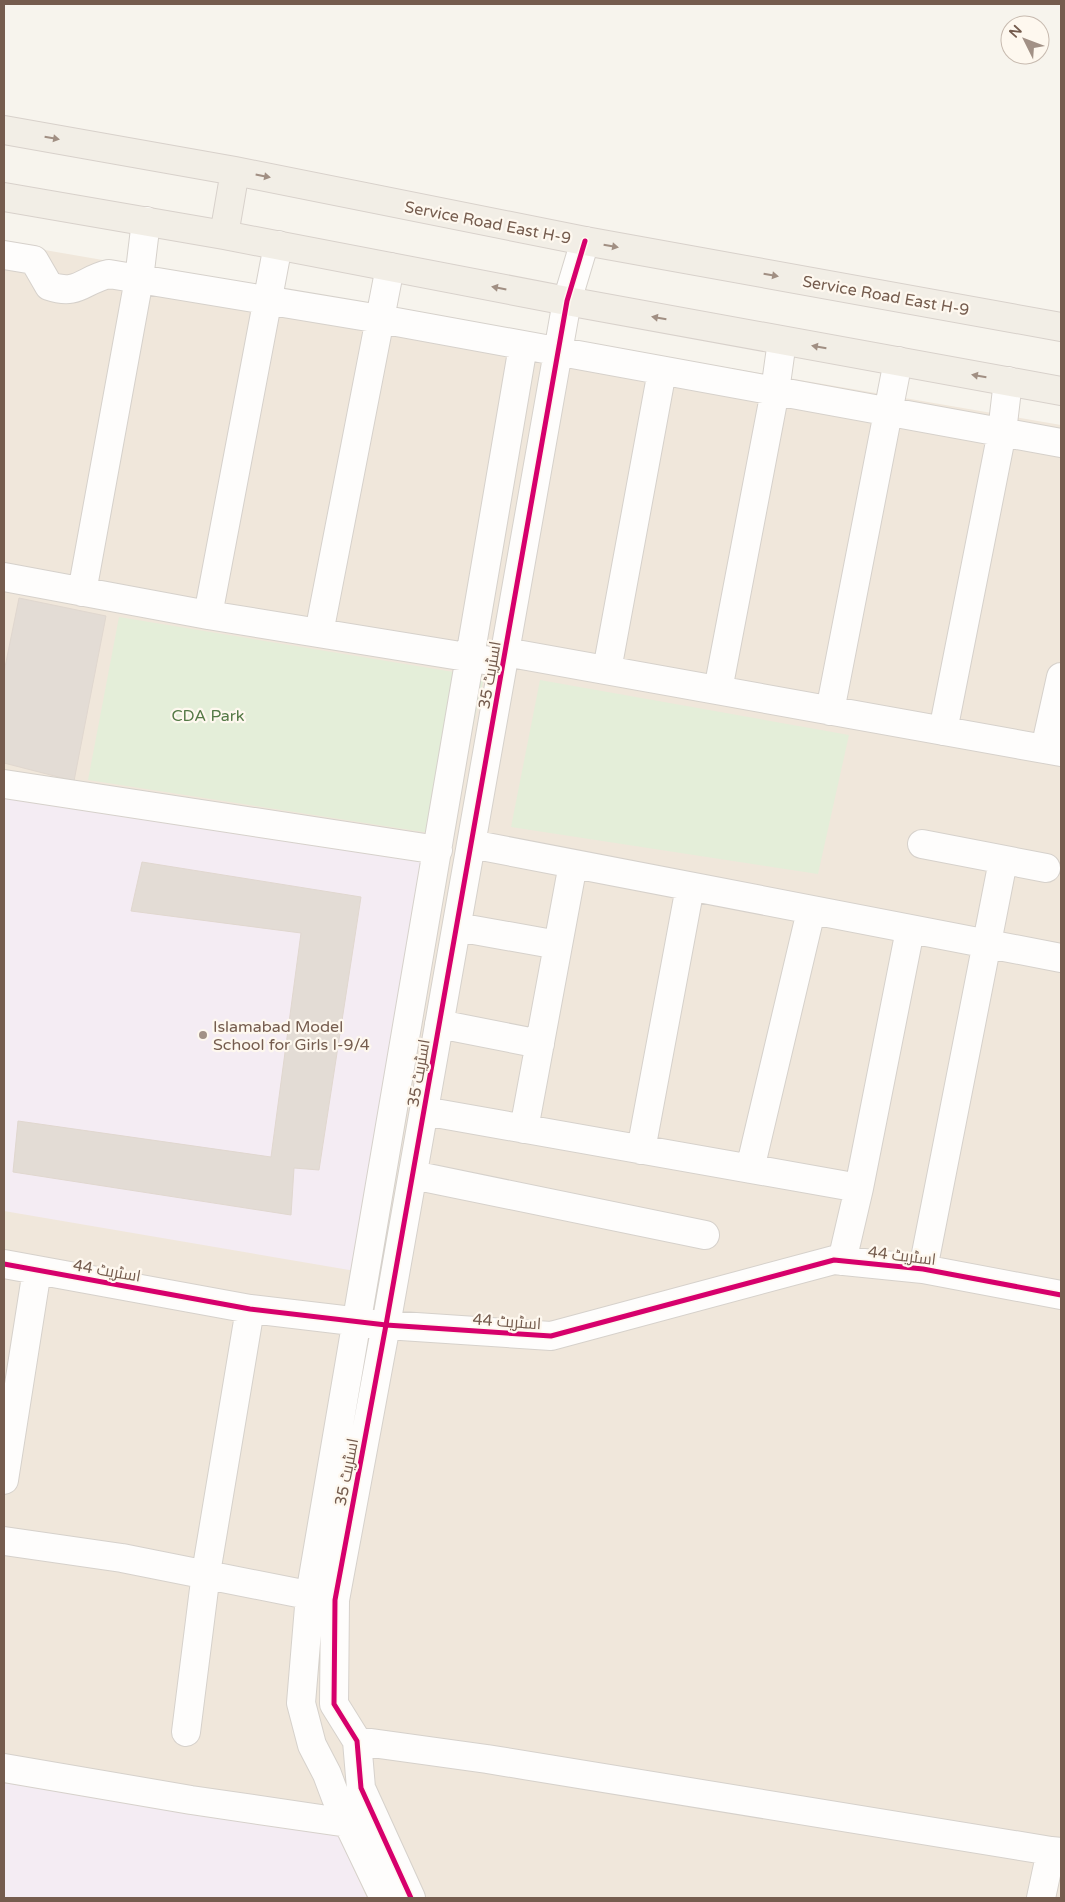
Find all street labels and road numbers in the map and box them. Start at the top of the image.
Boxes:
street label: Service Road East H-9 [403,197,573,249]
street label: Service Road East H-9 [801,271,971,321]
street label: اسٹریٹ 35 [474,640,506,711]
street label: اسٹریٹ 35 [403,1038,435,1109]
street label: اسٹریٹ 44 [867,1242,937,1270]
street label: اسٹریٹ 44 [71,1255,142,1287]
street label: اسٹریٹ 44 [472,1310,542,1334]
street label: اسٹریٹ 35 [331,1437,363,1508]

